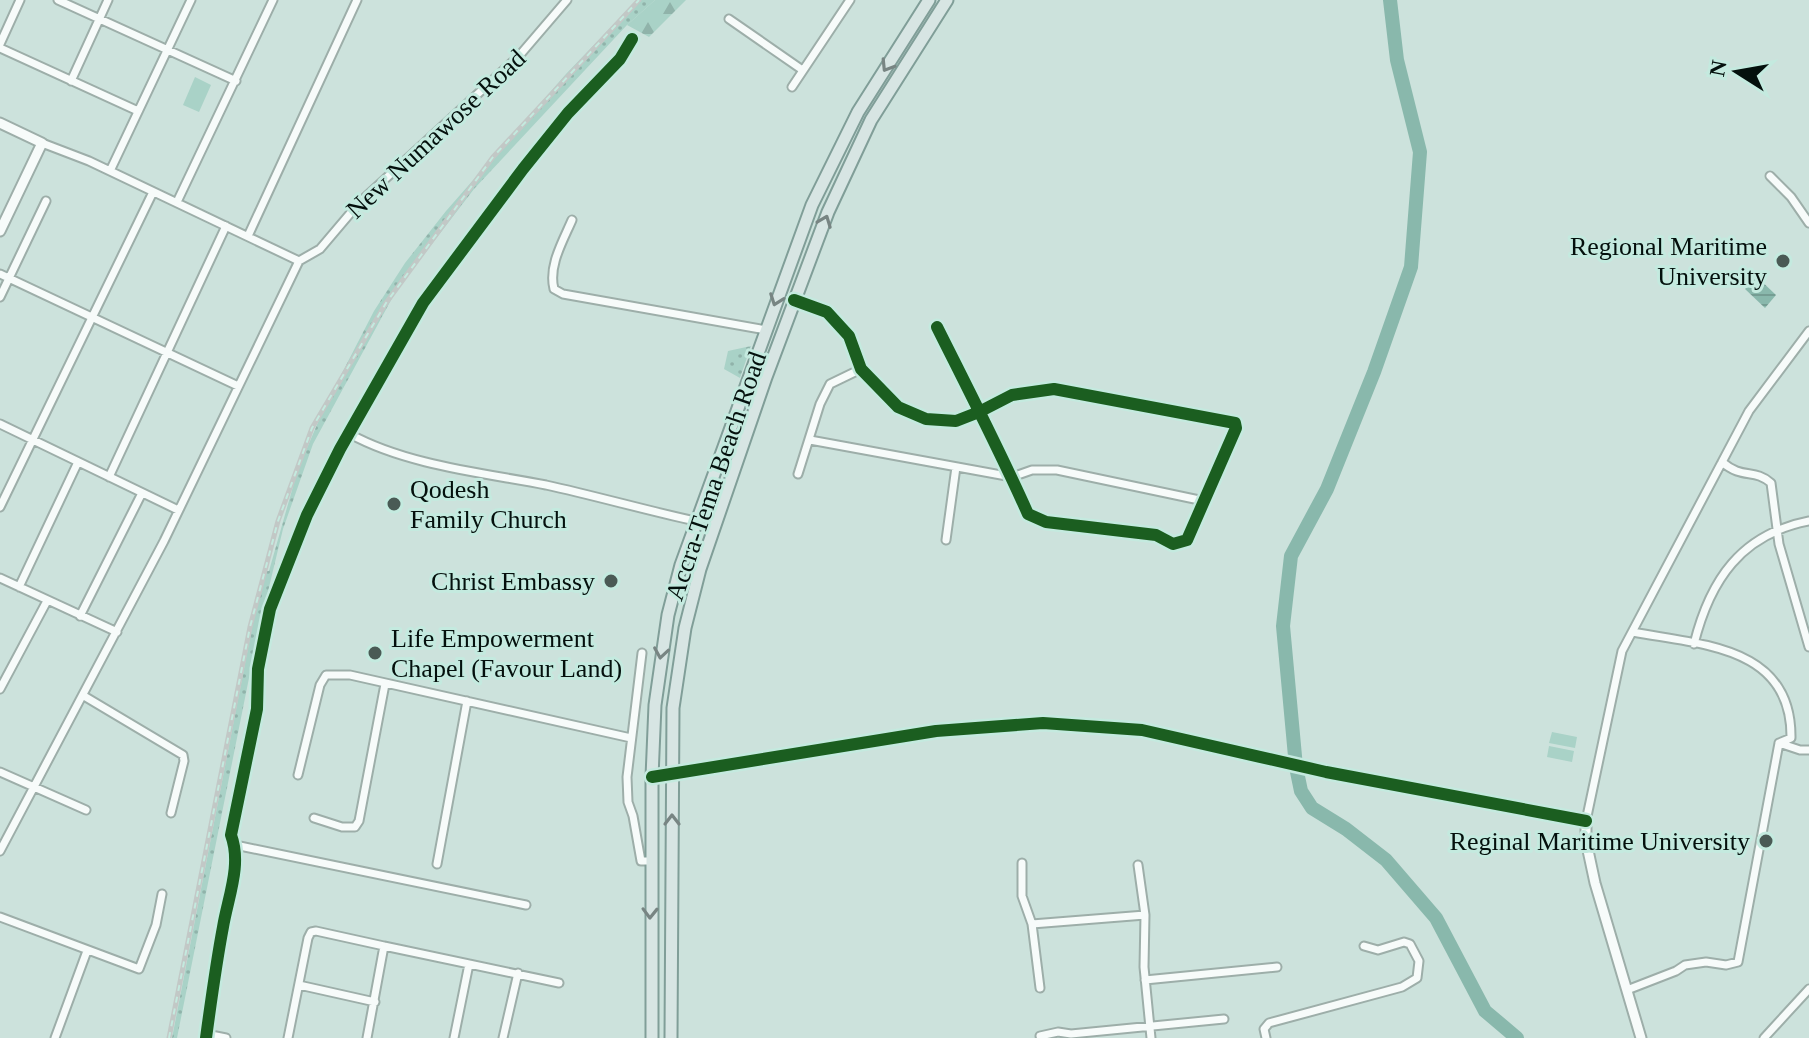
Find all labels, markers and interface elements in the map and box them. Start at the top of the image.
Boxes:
north arrow [1697,32,1777,112]
street label: New Numawose Road [341,44,531,224]
one-way arrow [881,57,896,72]
text: N [1704,58,1732,78]
one-way arrow [815,215,831,229]
place label: Regional Maritime University [1570,232,1767,291]
marker: Regional Maritime University [1774,252,1792,270]
one-way arrow [770,293,786,307]
street label: Accra-Tema Beach Road [660,348,772,604]
place label: Qodesh Family Church [410,475,567,534]
marker: Qodesh Family Church [385,495,403,513]
place label: Christ Embassy [431,567,595,596]
marker: Christ Embassy [602,572,620,590]
place label: Life Empowerment Chapel (Favour Land) [391,624,622,683]
marker: Life Empowerment Chapel (Favour Land) [366,644,384,662]
one-way arrow [653,646,670,660]
one-way arrow [663,813,681,826]
place label: Reginal Maritime University [1450,827,1750,856]
marker: Reginal Maritime University [1757,832,1775,850]
one-way arrow [642,907,659,920]

